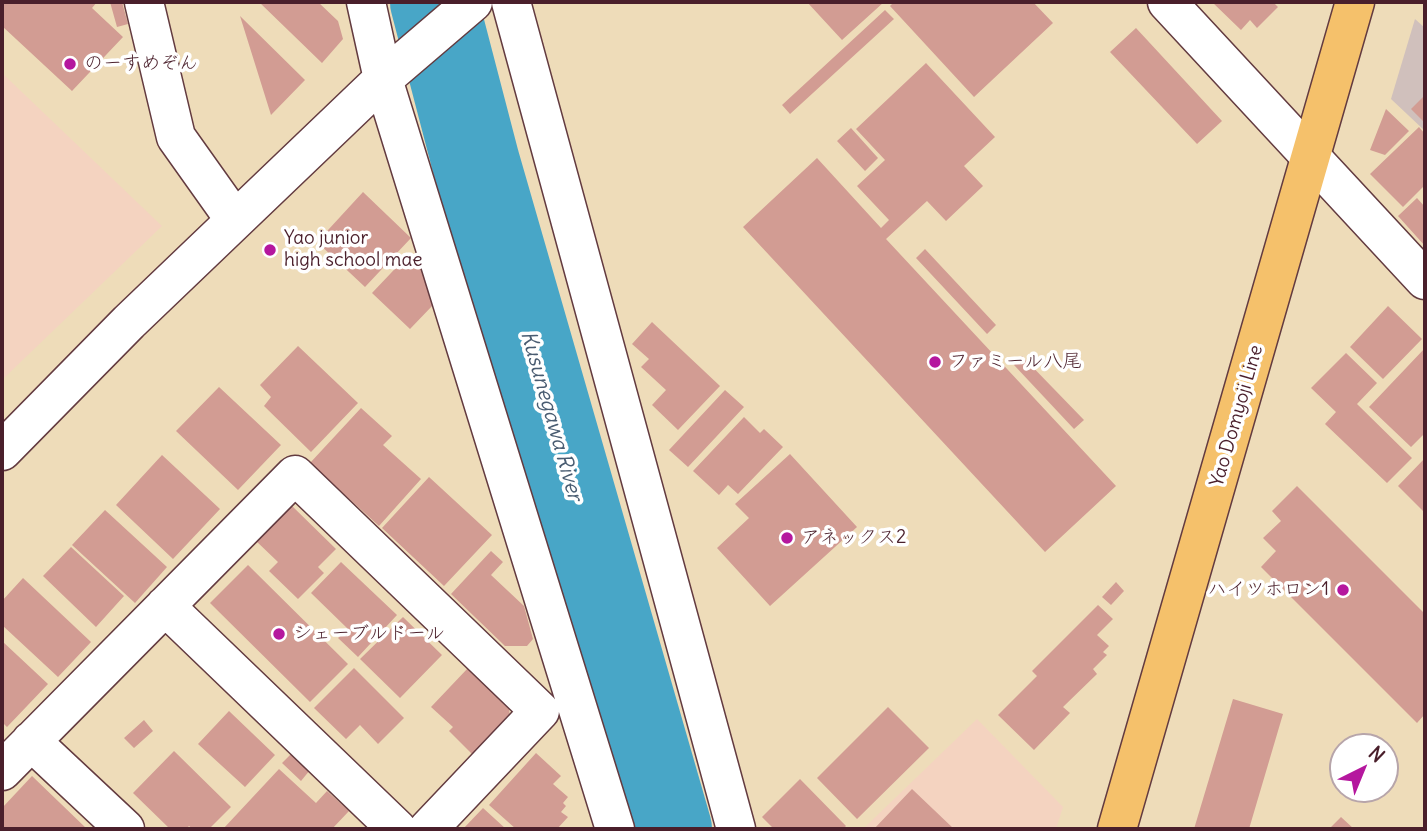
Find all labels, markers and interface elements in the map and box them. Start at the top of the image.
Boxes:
place label: のーすめぞん [84,53,198,75]
marker: のーすめぞん [62,56,78,72]
place label: Yao junior high school mae [284,228,422,272]
marker: Yao junior high school mae [262,242,278,258]
water label: Kusunegawa River [515,328,587,504]
street label: Yao Domyoji Line [1206,343,1268,489]
place label: ファミール八尾 [949,351,1082,373]
marker: ファミール八尾 [927,354,943,370]
place label: アネックス2 [801,527,906,549]
marker: アネックス2 [779,530,795,546]
place label: ハイツホロン1 [1207,579,1329,601]
marker: ハイツホロン1 [1335,582,1351,598]
place label: シェーブルドール [293,623,445,645]
marker: シェーブルドール [271,626,287,642]
north arrow [1329,733,1399,803]
text: N [1364,741,1390,767]

